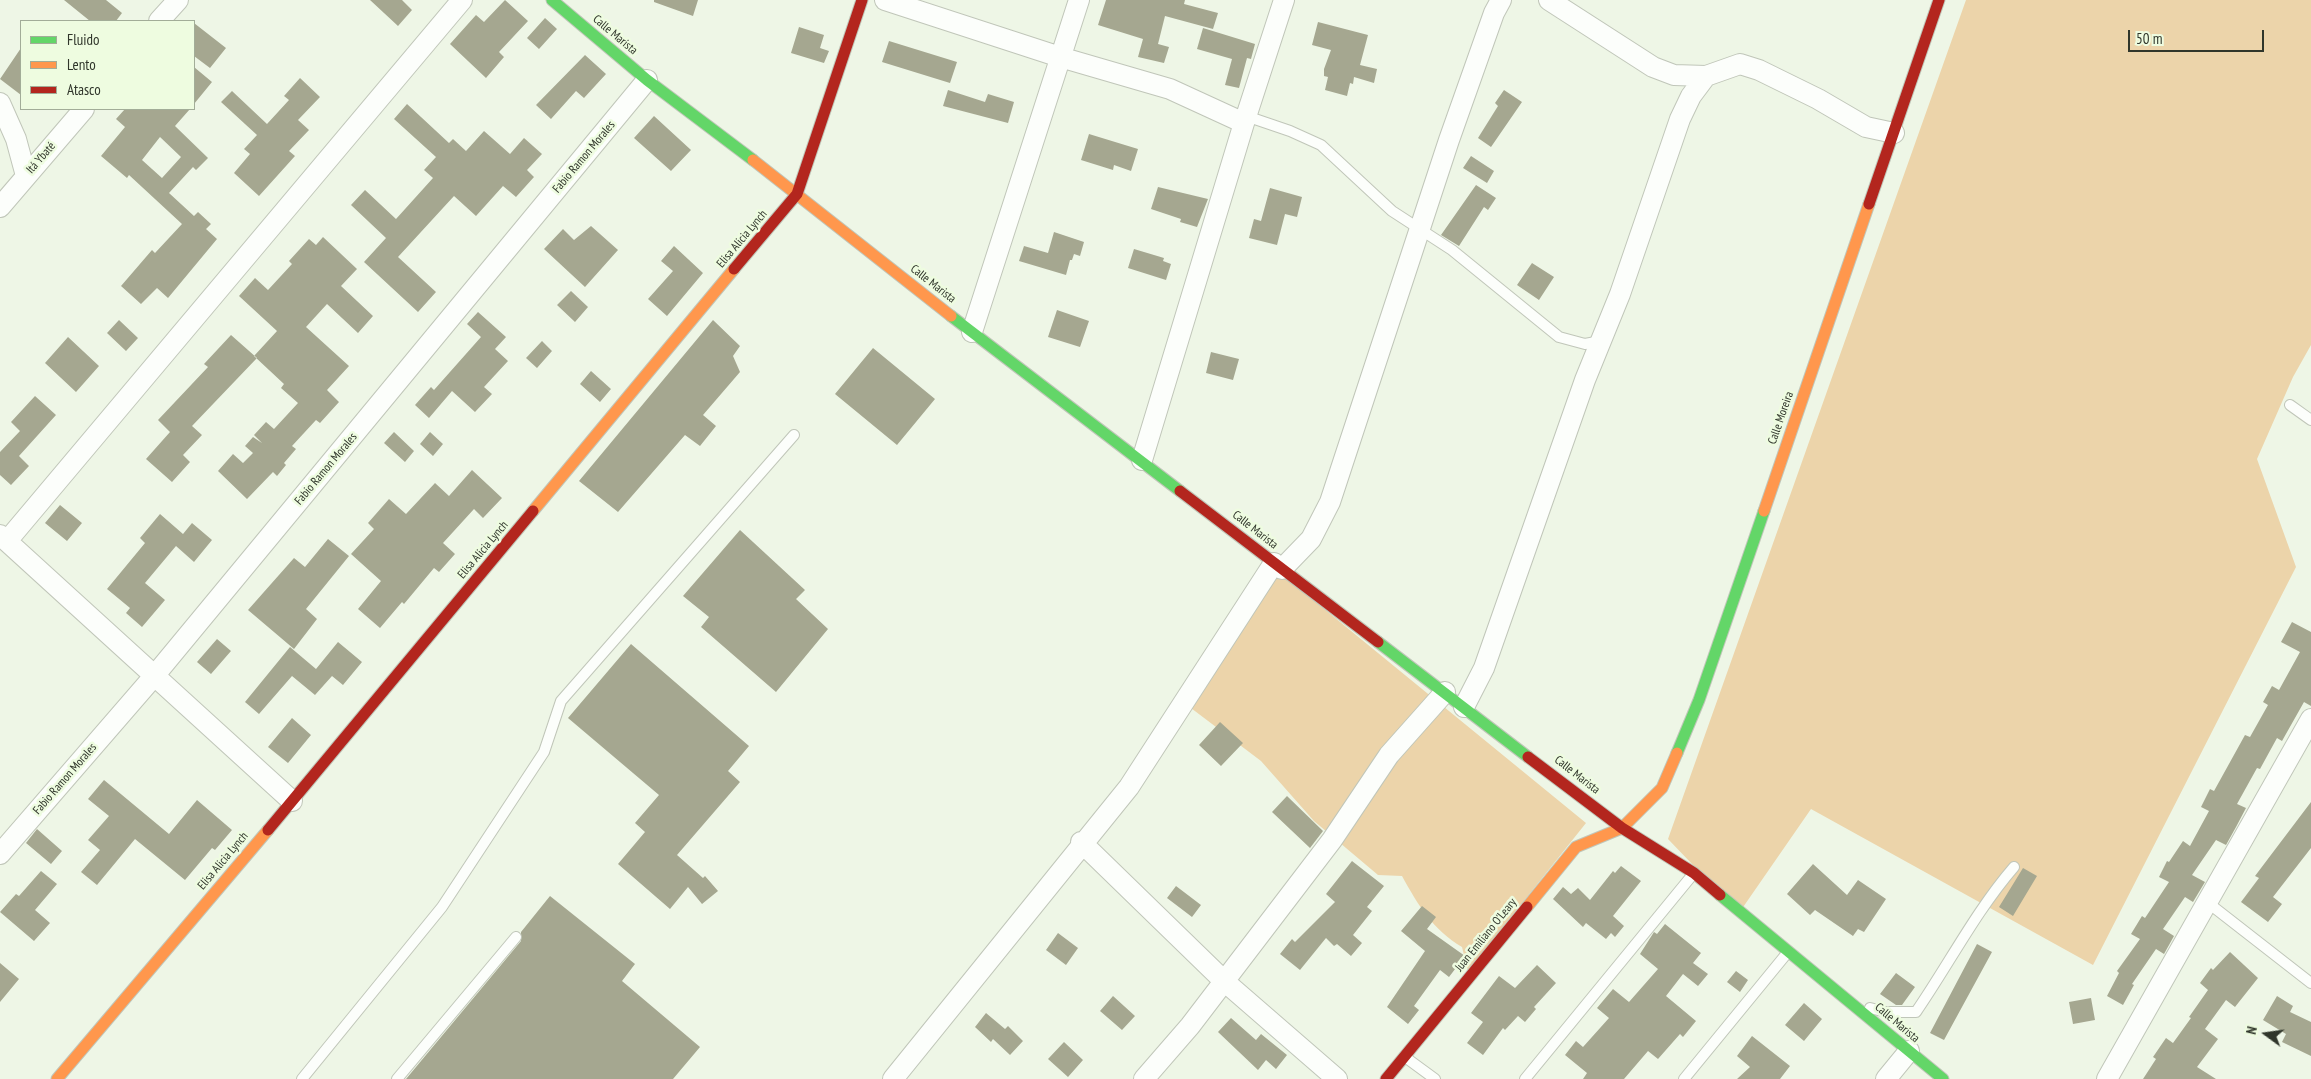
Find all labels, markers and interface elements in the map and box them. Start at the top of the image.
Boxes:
street label: Calle Marista [590,12,640,58]
legend [20,20,195,110]
scale bar [2131,20,2267,52]
text: 50 m [2136,29,2162,48]
text: Fluido [67,30,99,49]
text: Lento [67,55,96,74]
text: Atasco [67,80,101,99]
street label: Fabio Ramon Morales [550,118,618,196]
street label: Itá Ybaté [23,139,59,177]
street label: Elisa Alicia Lynch [714,207,770,271]
street label: Calle Marista [907,262,959,306]
street label: Calle Moreira [1765,390,1797,446]
street label: Fabio Ramon Morales [292,430,360,508]
street label: Calle Marista [1229,508,1281,552]
street label: Elisa Alicia Lynch [455,518,511,582]
street label: Fabio Ramon Morales [30,741,100,817]
street label: Calle Marista [1551,753,1603,797]
street label: Elisa Alicia Lynch [195,829,251,893]
street label: Juan Emiliano O'Leary [1452,896,1520,974]
street label: Calle Marista [1872,1000,1922,1046]
north arrow [2241,1009,2291,1059]
text: N [2242,1025,2261,1036]

